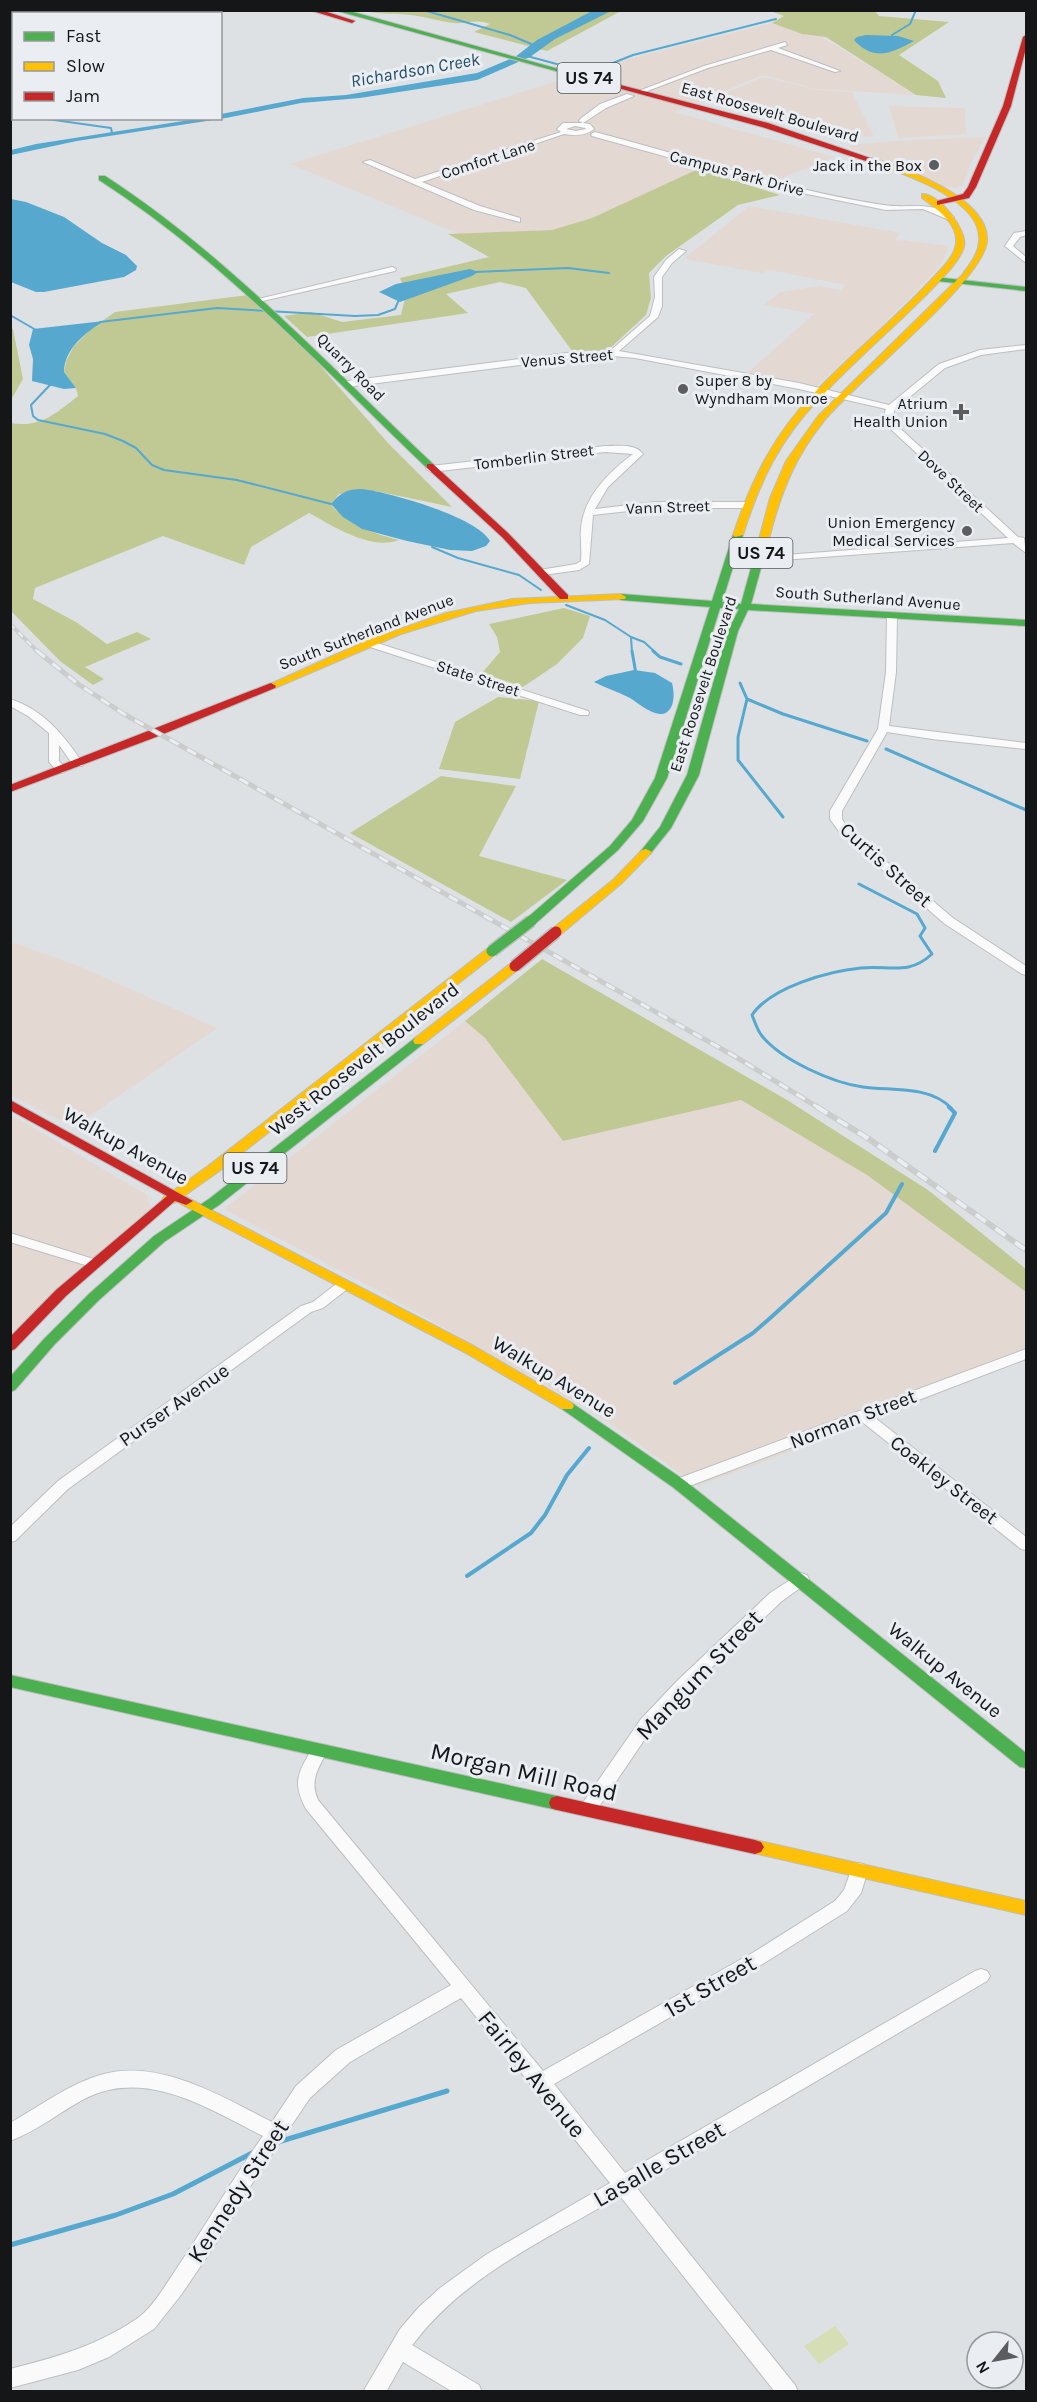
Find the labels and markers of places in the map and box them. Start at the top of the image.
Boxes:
place label: Jack in the Box [813,156,922,175]
marker: Jack in the Box [927,158,941,172]
place label: Super 8 by Wyndham Monroe [695,371,828,408]
marker: Super 8 by Wyndham Monroe [676,382,690,396]
place label: Atrium Health Union [853,394,948,431]
marker: Atrium Health Union [952,403,970,421]
place label: Union Emergency Medical Services [828,513,956,550]
marker: Union Emergency Medical Services [960,524,974,538]

